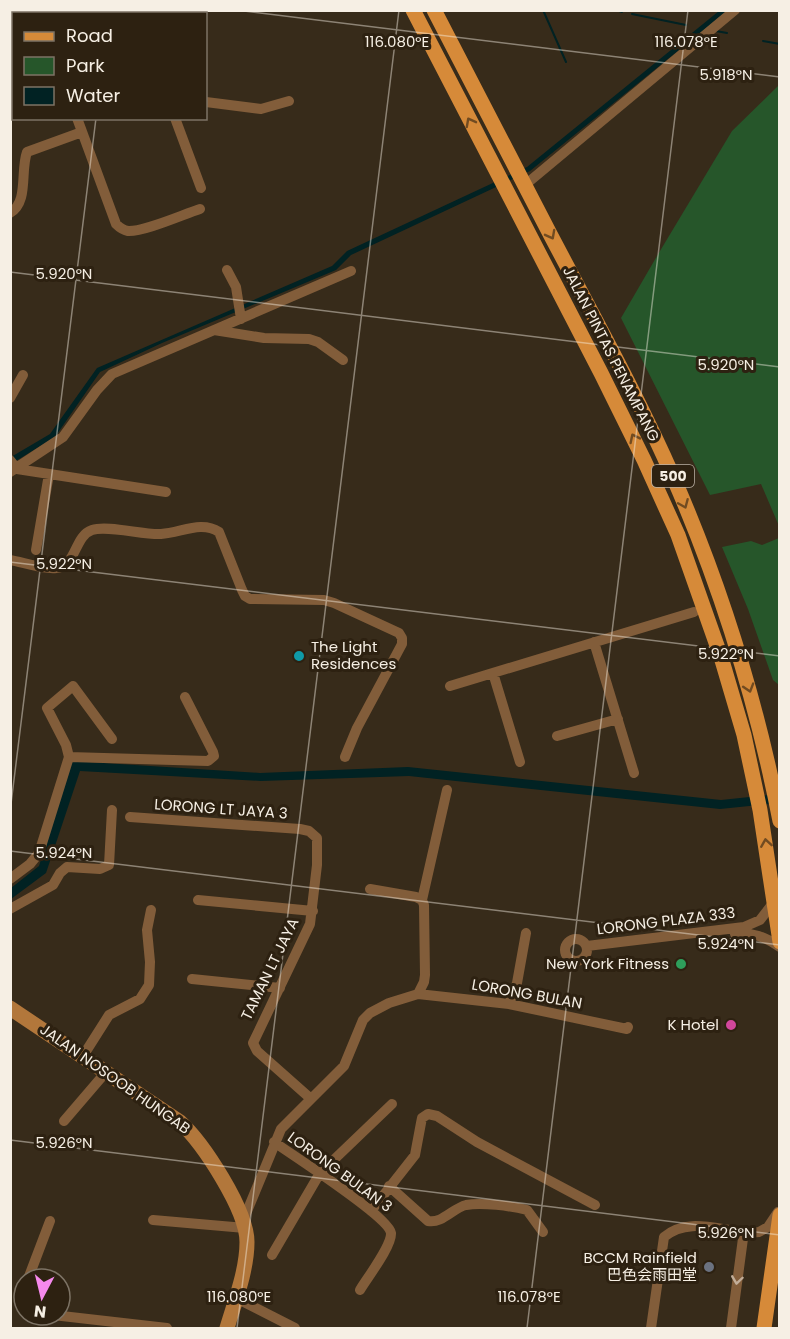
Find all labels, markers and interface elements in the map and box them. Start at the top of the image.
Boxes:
legend [12,12,207,120]
text: Road [66,23,113,48]
text: 116.080°E [365,31,429,52]
text: 116.078°E [654,31,718,52]
text: Park [66,53,105,78]
text: 5.918°N [700,64,752,85]
text: Water [66,83,120,108]
one-way arrow [466,117,478,128]
one-way arrow [544,229,555,240]
text: 5.920°N [36,263,92,284]
street label: JALAN PINTAS PENAMPANG [558,263,665,445]
text: 5.920°N [698,354,754,375]
one-way arrow [629,434,641,445]
road number: 500 [652,465,694,487]
one-way arrow [677,498,689,509]
text: 5.922°N [36,553,92,574]
place label: The Light Residences [311,636,396,674]
text: 5.922°N [698,643,754,664]
marker: The Light Residences [292,649,306,663]
one-way arrow [742,682,754,693]
street label: LORONG LT JAYA 3 [154,793,288,824]
one-way arrow [760,838,772,847]
text: 5.924°N [36,842,92,863]
street label: LORONG PLAZA 333 [595,902,736,939]
street label: TAMAN LT JAYA [236,914,303,1023]
text: 5.924°N [698,933,754,954]
place label: New York Fitness [546,953,669,974]
marker: New York Fitness [674,957,688,971]
street label: LORONG BULAN [470,973,584,1014]
place label: K Hotel [668,1014,719,1035]
marker: K Hotel [724,1018,738,1032]
street label: JALAN NOSOOB HUNGAB [36,1019,195,1139]
street label: LORONG BULAN 3 [284,1126,397,1217]
text: 5.926°N [36,1132,92,1153]
text: 5.926°N [698,1222,754,1243]
place label: BCCM Rainfield 巴色会雨田堂 [583,1247,697,1285]
marker: BCCM Rainfield 巴色会雨田堂 [702,1260,716,1274]
north arrow [12,1267,72,1327]
one-way arrow [732,1275,744,1285]
text: 116.080°E [207,1286,271,1307]
text: 116.078°E [497,1286,561,1307]
text: N [33,1299,48,1324]

